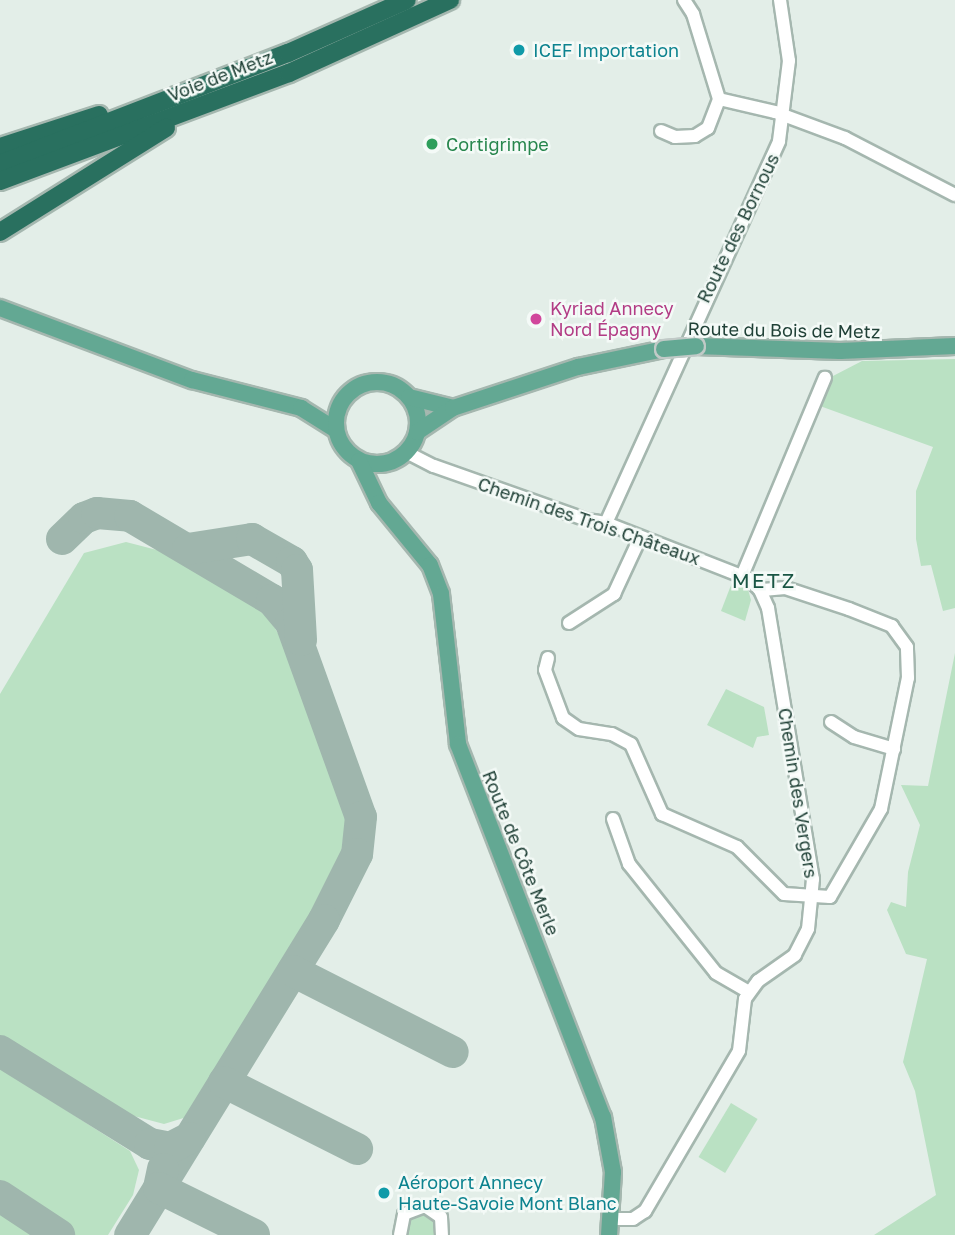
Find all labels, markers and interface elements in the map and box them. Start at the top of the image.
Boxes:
place label: ICEF Importation [533,39,679,61]
marker: ICEF Importation [511,42,527,58]
street label: Voie de Metz [165,46,275,106]
place label: Cortigrimpe [446,133,549,155]
marker: Cortigrimpe [424,136,440,152]
street label: Route des Bornous [692,150,784,306]
place label: Kyriad Annecy Nord Épagny [550,298,674,340]
marker: Kyriad Annecy Nord Épagny [528,311,544,327]
street label: Route du Bois de Metz [687,318,881,342]
street label: Chemin des Trois Châteaux [475,473,703,569]
district label: METZ [732,567,796,593]
street label: Chemin des Vergers [774,706,822,880]
street label: Route de Côte Merle [478,767,564,939]
place label: Aéroport Annecy Haute-Savoie Mont Blanc [398,1172,617,1214]
marker: Aéroport Annecy Haute-Savoie Mont Blanc [376,1185,392,1201]

